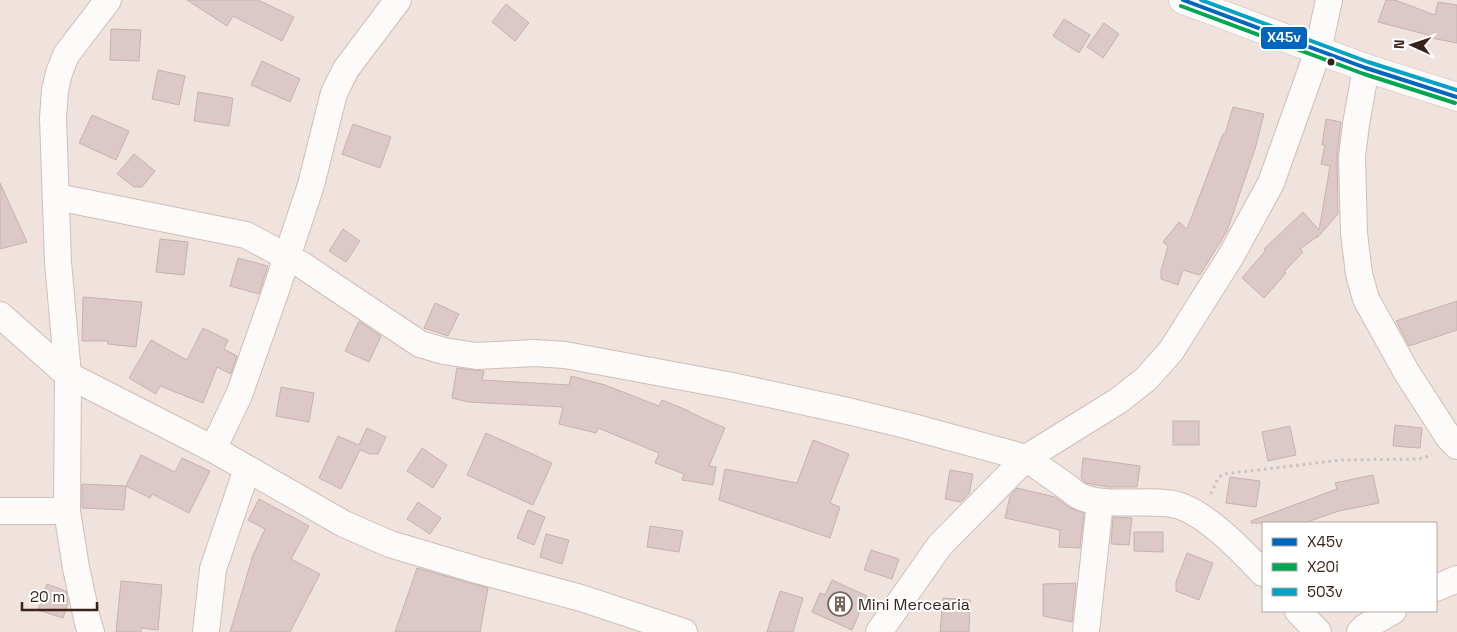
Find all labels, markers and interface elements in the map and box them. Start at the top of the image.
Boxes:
north arrow [1387,20,1437,70]
line badge: X45v [1260,26,1308,50]
text: X45v [1267,28,1301,46]
text: N [1390,39,1408,49]
unlabelled marker [1326,57,1336,67]
legend [1262,522,1437,612]
text: X45v [1307,532,1343,551]
text: X20i [1307,557,1339,576]
scale bar [22,580,98,612]
text: 503v [1307,582,1343,601]
text: 20 m [30,587,65,606]
building icon: Mini Mercearia [827,591,853,617]
place label: Mini Mercearia [858,594,970,615]

